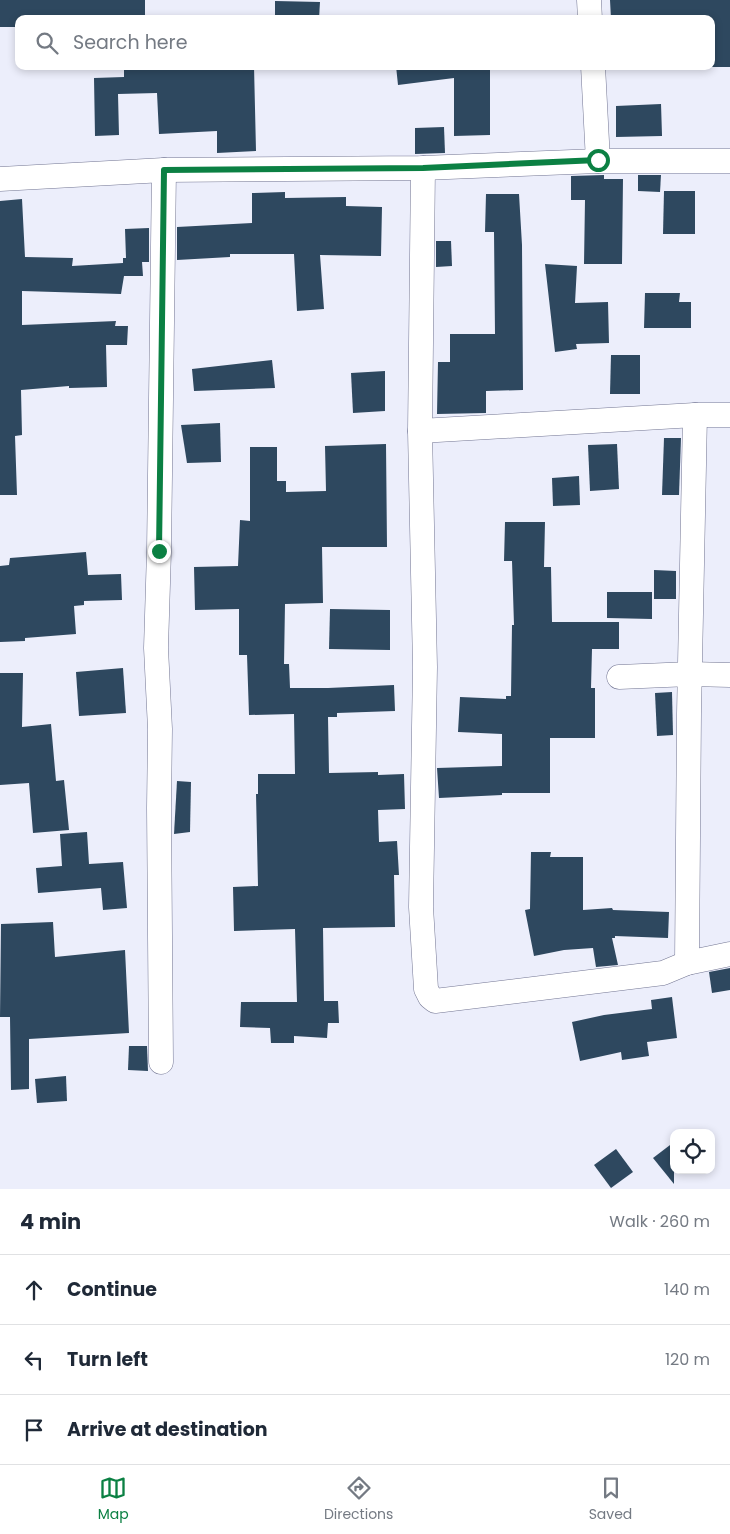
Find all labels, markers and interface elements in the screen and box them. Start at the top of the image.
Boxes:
search box [15,15,715,70]
icon: search [33,29,61,57]
text: Search here [73,29,187,56]
route start [587,149,610,172]
route end [148,540,171,563]
map controls [670,1129,715,1174]
button: locate [670,1129,715,1174]
text: 4 min [20,1207,81,1236]
text: Walk · 260 m [609,1210,710,1233]
icon: ahead [20,1276,48,1304]
text: Continue [67,1276,157,1303]
text: 140 m [664,1278,710,1301]
icon: left [20,1346,48,1374]
text: Turn left [67,1346,148,1373]
text: 120 m [665,1348,710,1371]
icon: arrive [20,1416,48,1444]
text: Arrive at destination [67,1416,268,1443]
tab: Map [98,1474,129,1525]
tab: Directions [324,1474,393,1525]
tab: Saved [589,1474,632,1525]

